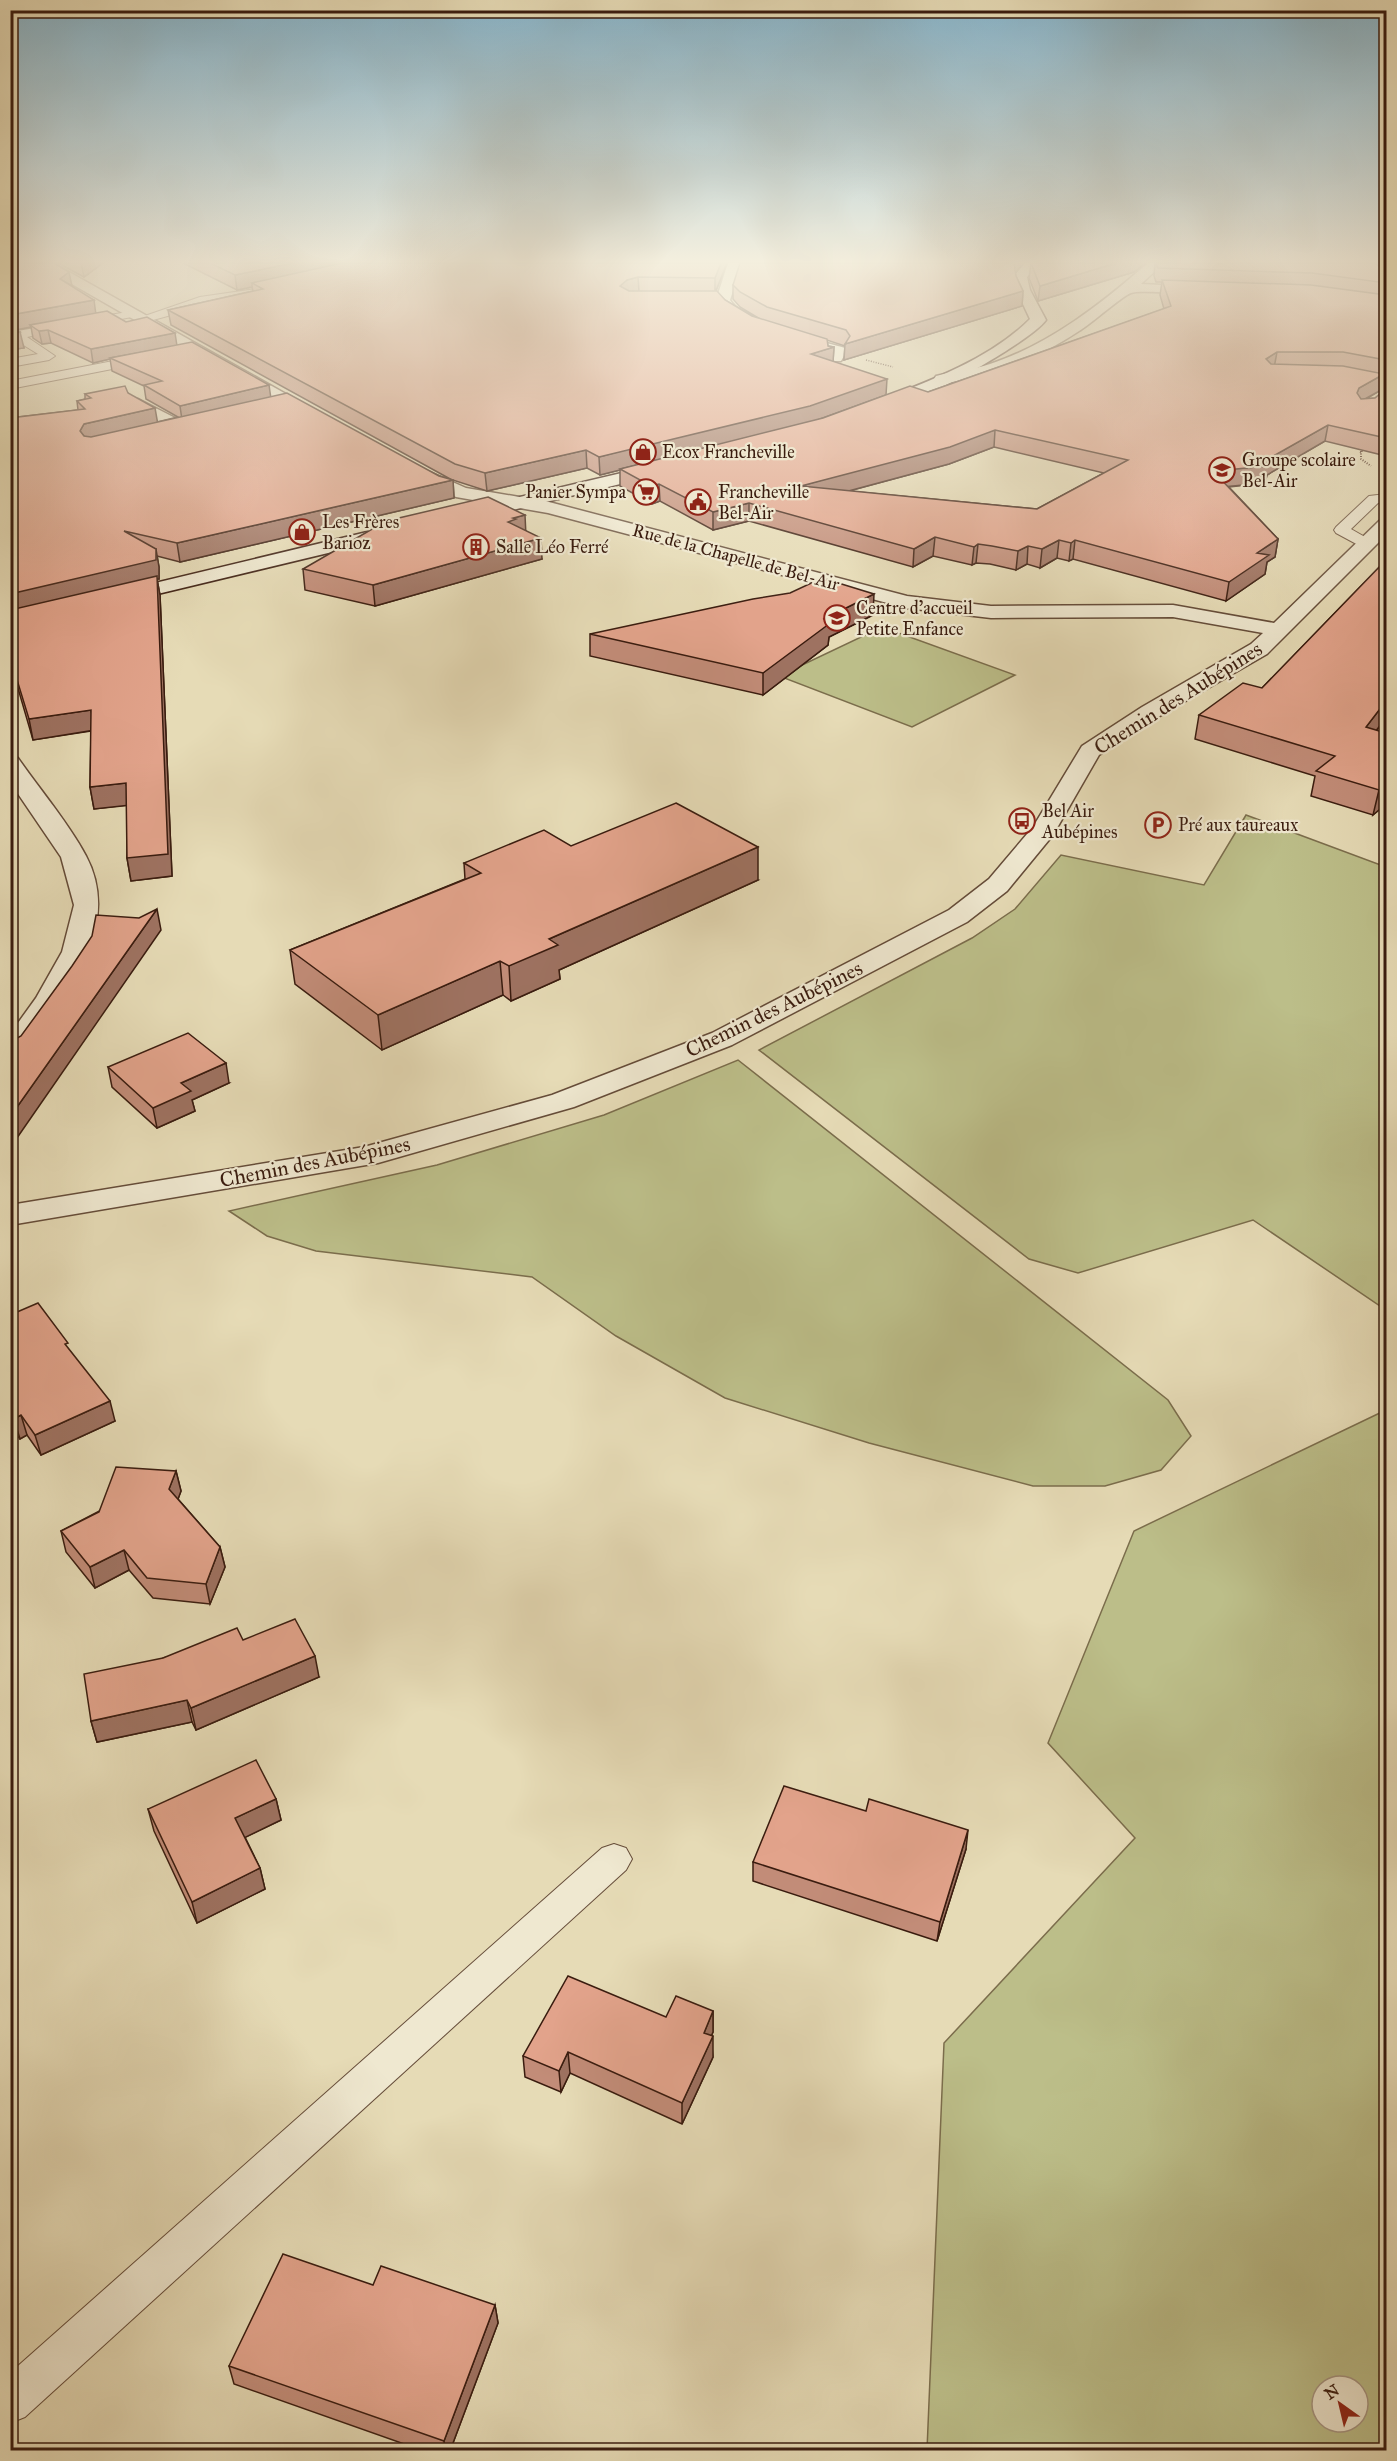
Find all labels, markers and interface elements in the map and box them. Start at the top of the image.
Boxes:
shop icon: Ecox Francheville [628,437,658,467]
place label: Ecox Francheville [662,441,795,463]
place label: Groupe scolaire Bel-Air [1242,449,1356,492]
school or university icon: Groupe scolaire Bel-Air [1207,455,1237,485]
supermarket icon: Panier Sympa [631,477,661,507]
place label: Panier Sympa [525,481,626,503]
place label: Francheville Bel-Air [718,481,809,524]
public building icon: Francheville Bel-Air [683,487,713,517]
place label: Les Frères Barioz [322,511,399,554]
shop icon: Les Frères Barioz [287,517,317,547]
street label: Rue de la Chapelle de Bel-Air [630,519,842,595]
building icon: Salle Léo Ferré [461,532,491,562]
place label: Salle Léo Ferré [496,536,609,558]
place label: Centre d'accueil Petite Enfance [856,597,973,640]
school or university icon: Centre d'accueil Petite Enfance [822,603,852,633]
street label: Chemin des Aubépines [1089,636,1267,760]
place label: Bel Air Aubépines [1041,800,1118,843]
bus stop icon: Bel Air Aubépines [1007,806,1037,836]
parking icon: Pré aux taureaux [1143,810,1173,840]
place label: Pré aux taureaux [1178,814,1298,836]
street label: Chemin des Aubépines [681,955,867,1063]
street label: Chemin des Aubépines [218,1131,412,1193]
north arrow [1310,2374,1370,2434]
text: N [1321,2380,1343,2404]

